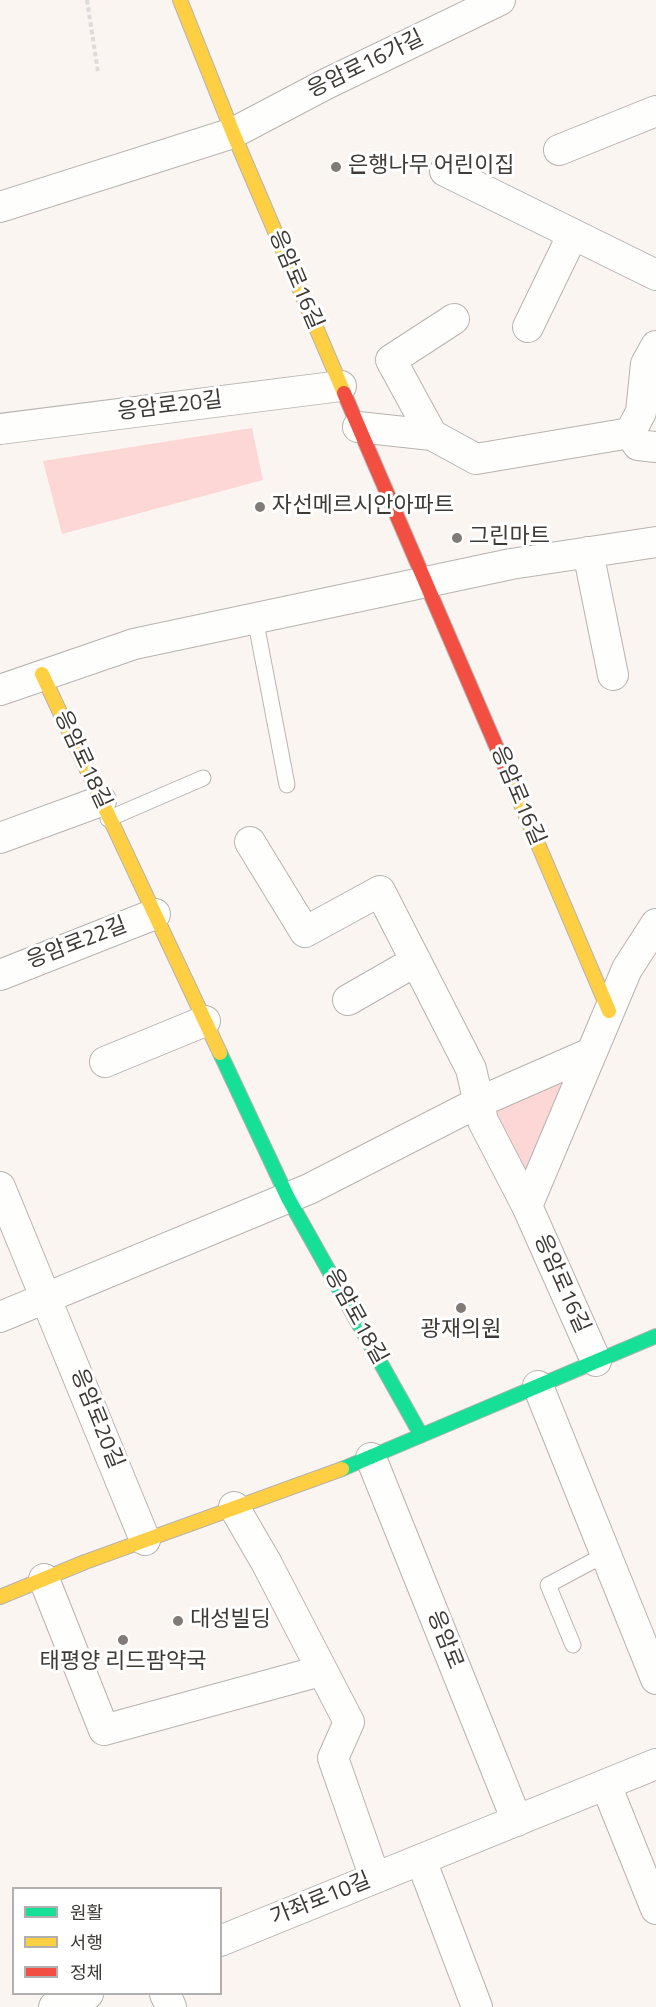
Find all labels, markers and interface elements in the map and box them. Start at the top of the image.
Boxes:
street label: 응암로16가길 [304,26,428,104]
place label: 은행나무 어린이집 [348,154,515,180]
marker: 은행나무 어린이집 [329,160,343,174]
street label: 응암로16길 [262,226,328,334]
street label: 응암로20길 [116,387,224,427]
place label: 자선메르시안아파트 [272,494,454,520]
marker: 자선메르시안아파트 [253,500,267,514]
place label: 그린마트 [469,525,550,551]
marker: 그린마트 [450,531,464,545]
street label: 응암로18길 [48,707,116,813]
street label: 응암로16길 [484,742,550,850]
street label: 응암로22길 [23,913,131,975]
street label: 응암로16길 [527,1230,595,1338]
street label: 응암로18길 [318,1264,392,1370]
marker: 광재의원 [454,1301,468,1315]
place label: 광재의원 [421,1318,501,1344]
street label: 응암로20길 [64,1365,128,1473]
street label: 응암로 [420,1607,468,1673]
place label: 대성빌딩 [190,1608,271,1634]
marker: 대성빌딩 [171,1614,185,1628]
marker: 태평양 리드팜약국 [116,1633,130,1647]
place label: 태평양 리드팜약국 [40,1650,206,1676]
street label: 가좌로10길 [267,1868,375,1932]
legend [12,1887,222,1995]
text: 원활 [70,1899,103,1926]
text: 서행 [70,1929,103,1956]
text: 정체 [70,1959,103,1986]

